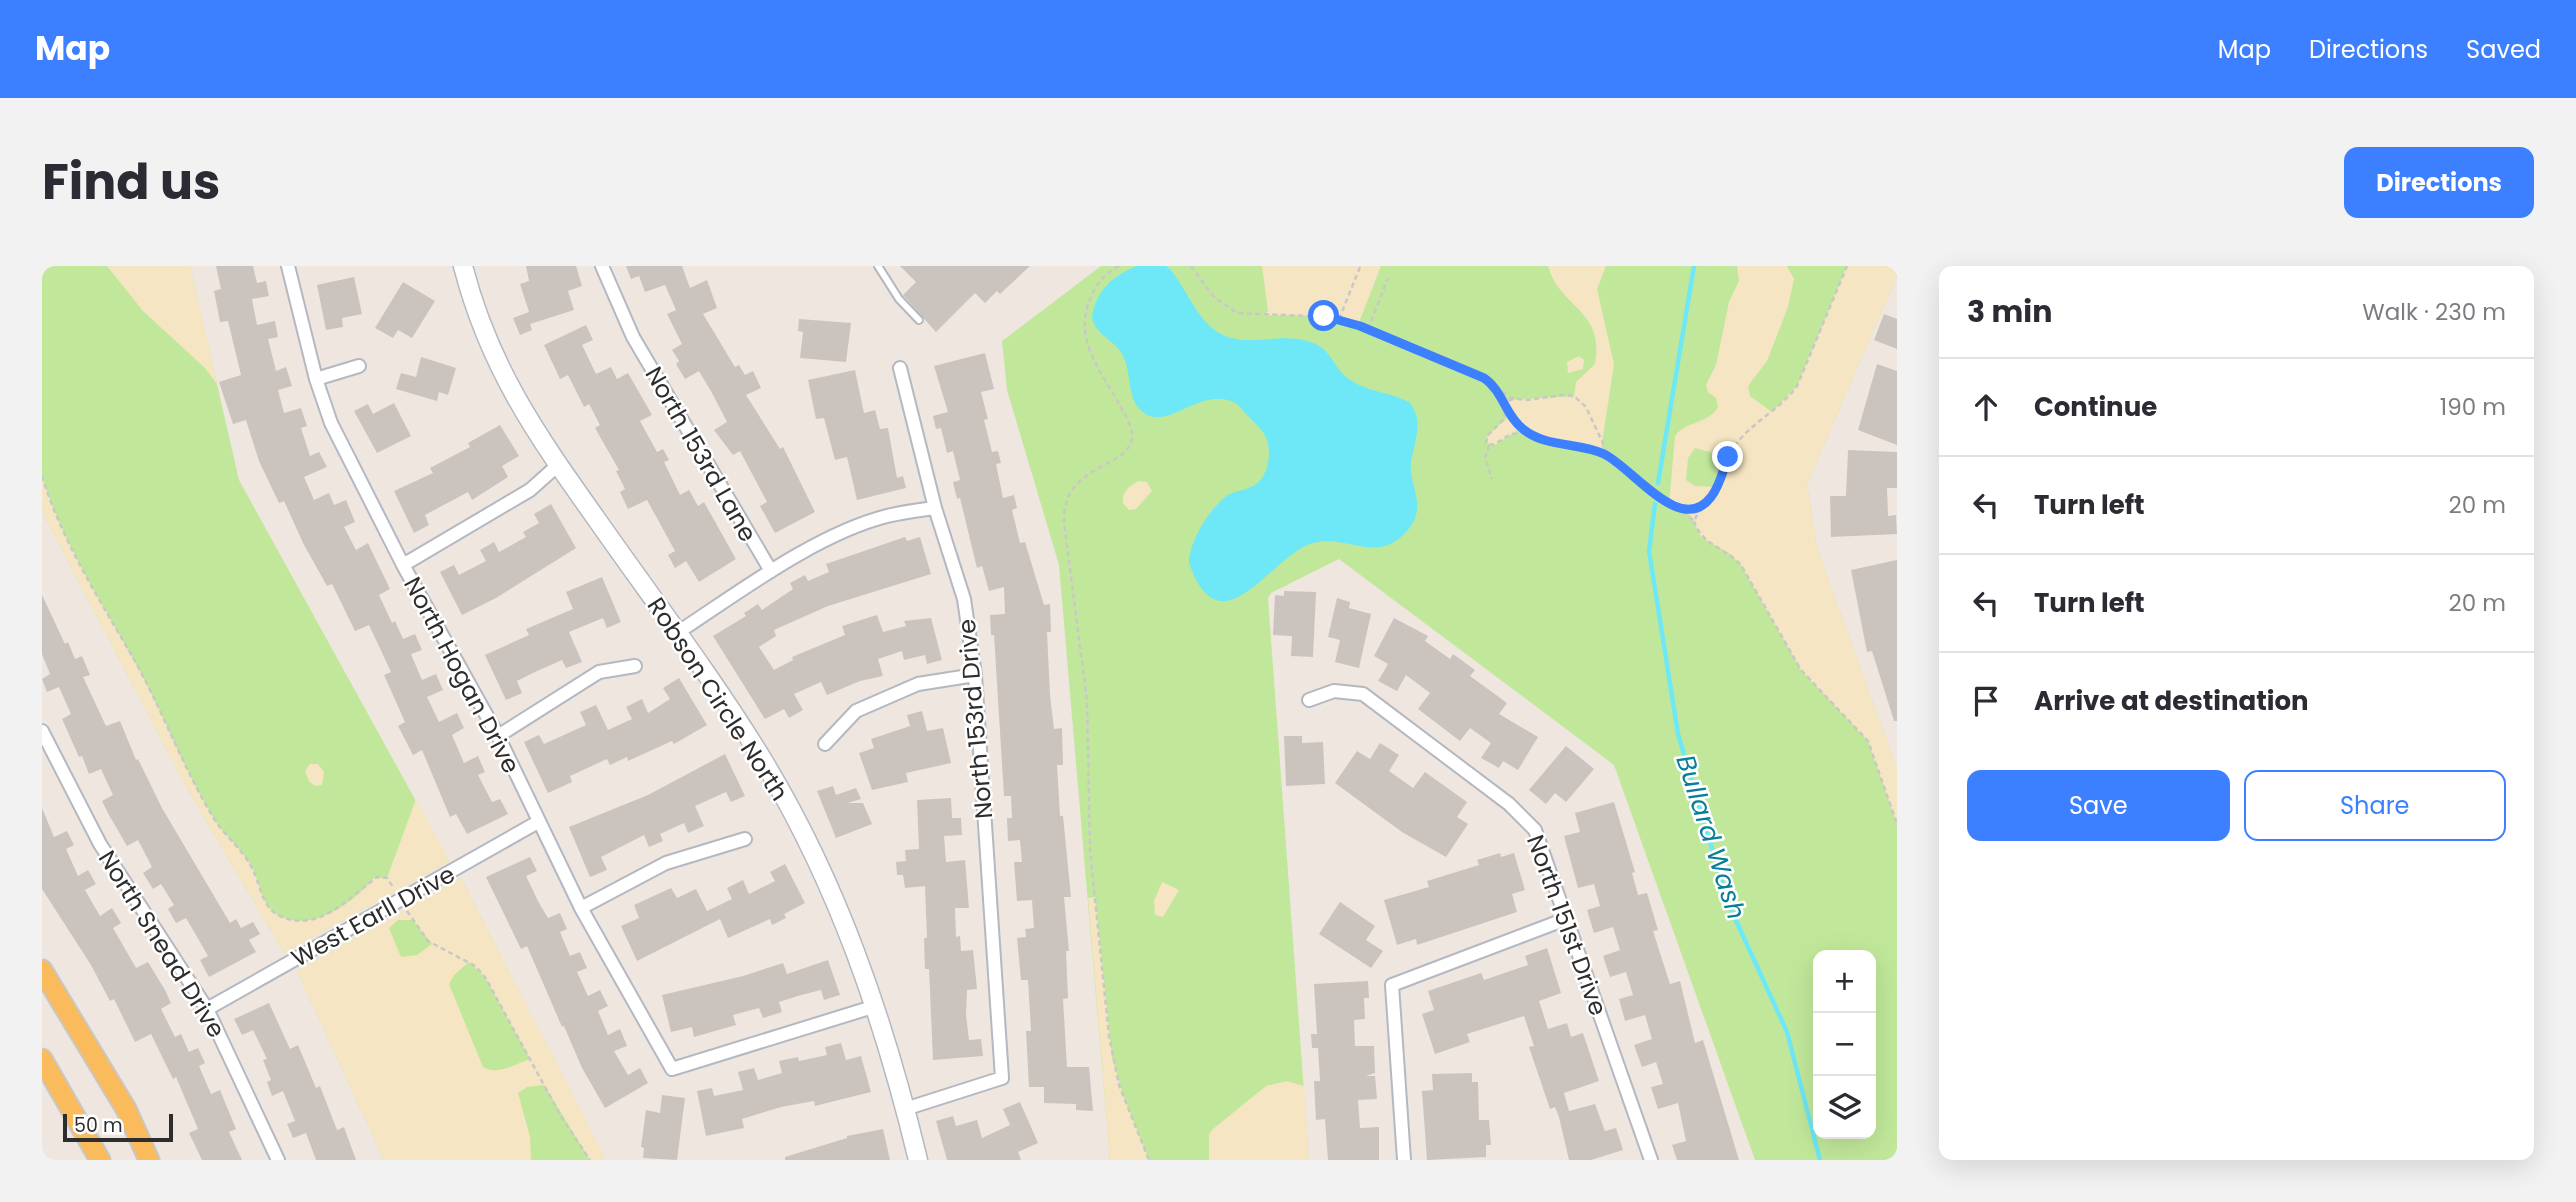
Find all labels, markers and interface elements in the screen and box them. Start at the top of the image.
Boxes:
text: Map [35,25,110,72]
text: Map [2218,33,2271,66]
text: Directions [2309,33,2428,66]
text: Saved [2466,33,2541,66]
button: Directions [2344,147,2534,218]
text: Find us [42,148,220,216]
text: 3 min [1967,290,2052,333]
text: Walk · 230 m [2362,296,2506,328]
route start [1308,300,1339,331]
street label: North 153rd Lane [637,360,765,548]
icon: ahead [1967,388,2005,426]
text: Continue [2034,389,2157,425]
text: 190 m [2440,391,2506,423]
route end [1712,441,1743,472]
icon: left [1967,486,2005,524]
text: Turn left [2034,487,2145,523]
text: 20 m [2448,489,2506,521]
street label: North Hogan Drive [396,571,528,779]
icon: left [1967,584,2005,622]
text: Turn left [2034,585,2145,621]
text: 20 m [2448,587,2506,619]
street label: Robson Circle North [640,591,796,807]
street label: North 153rd Drive [950,618,1000,820]
icon: arrive [1967,682,2005,720]
text: Arrive at destination [2034,683,2309,719]
water label: Bullard Wash [1667,750,1755,924]
button: Save [1967,770,2230,841]
button: Share [2244,770,2506,841]
street label: North 151st Drive [1519,830,1615,1020]
street label: North Snead Drive [91,844,233,1044]
street label: West Earll Drive [285,857,461,975]
map controls [1813,950,1876,1139]
button: + [1813,950,1876,1013]
button: − [1813,1013,1876,1076]
button: layers [1813,1076,1876,1139]
scale bar [63,1111,173,1143]
text: 50 m [74,1112,123,1139]

